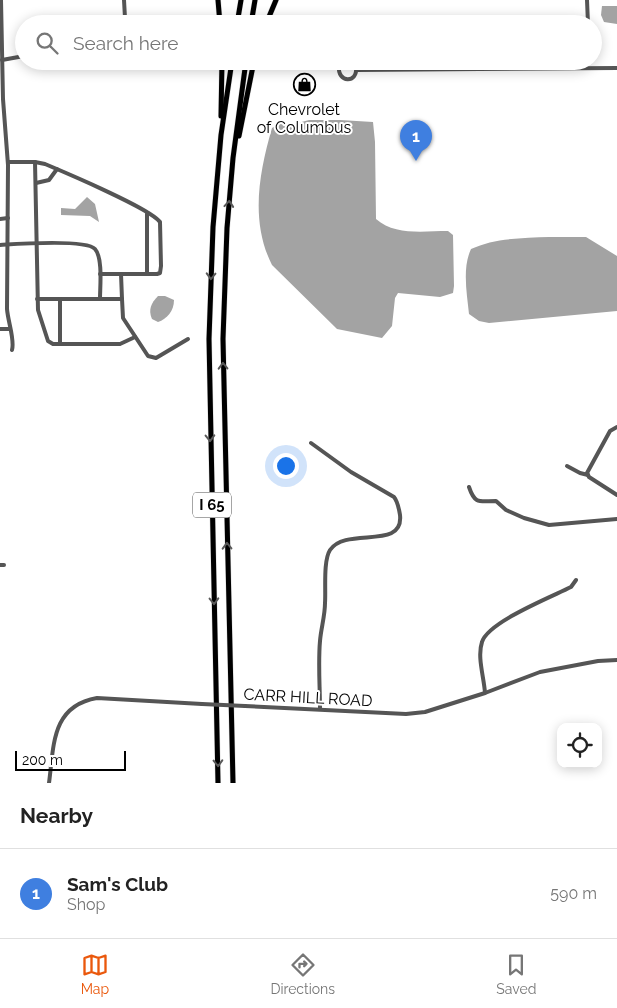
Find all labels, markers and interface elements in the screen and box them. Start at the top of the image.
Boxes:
search box [15,15,602,70]
icon: search [33,29,61,57]
text: Search here [73,32,179,54]
shop icon: Chevrolet of Columbus [292,73,316,97]
place label: Chevrolet of Columbus [257,100,352,137]
pin: 1 [400,120,432,161]
one-way arrow [224,200,235,208]
one-way arrow [206,272,216,280]
one-way arrow [218,362,229,370]
one-way arrow [205,434,215,442]
your location [273,453,299,479]
road number: I 65 [193,492,231,518]
one-way arrow [222,542,232,550]
one-way arrow [209,597,219,605]
street label: CARR HILL ROAD [243,685,373,710]
map controls [557,723,602,768]
button: locate [557,723,602,768]
scale bar [15,748,126,771]
text: 200 m [22,752,63,768]
one-way arrow [213,760,223,767]
text: Nearby [20,803,93,828]
text: Sam's Club [67,873,168,895]
text: 1 [32,884,40,903]
text: 590 m [550,884,597,903]
text: Shop [67,895,105,914]
tab: Map [81,951,109,997]
tab: Directions [270,951,335,997]
tab: Saved [496,951,536,997]

